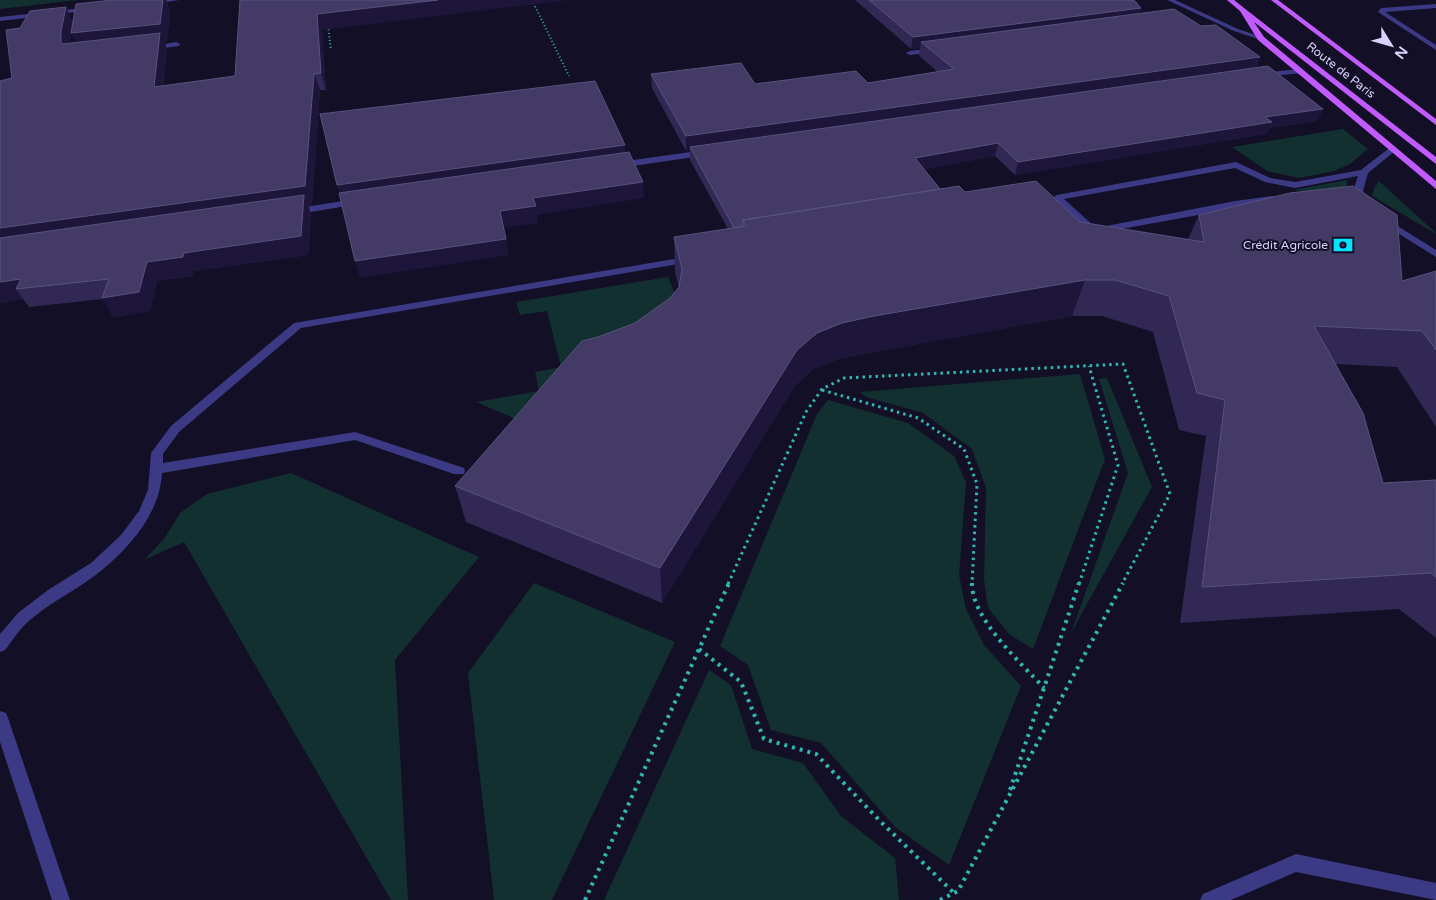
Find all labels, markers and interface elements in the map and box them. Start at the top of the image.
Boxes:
north arrow [1366,20,1416,70]
street label: Route de Paris [1304,39,1378,101]
text: N [1391,43,1411,62]
bank icon: Crédit Agricole [1332,234,1354,256]
place label: Crédit Agricole [1243,238,1328,252]

